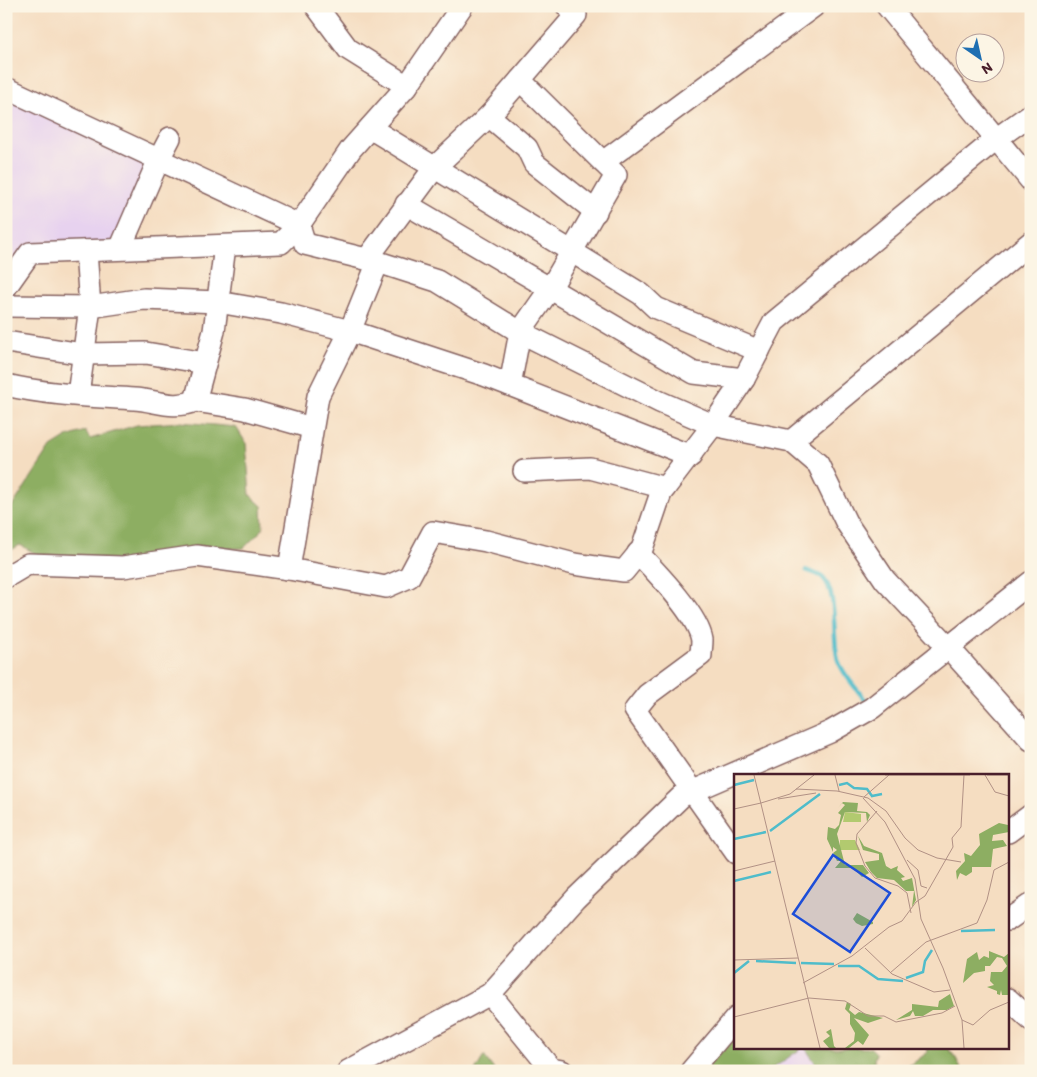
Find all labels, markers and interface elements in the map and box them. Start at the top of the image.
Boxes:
north arrow [954,32,1004,82]
text: N [978,59,996,78]
inset map [734,774,1010,1050]

